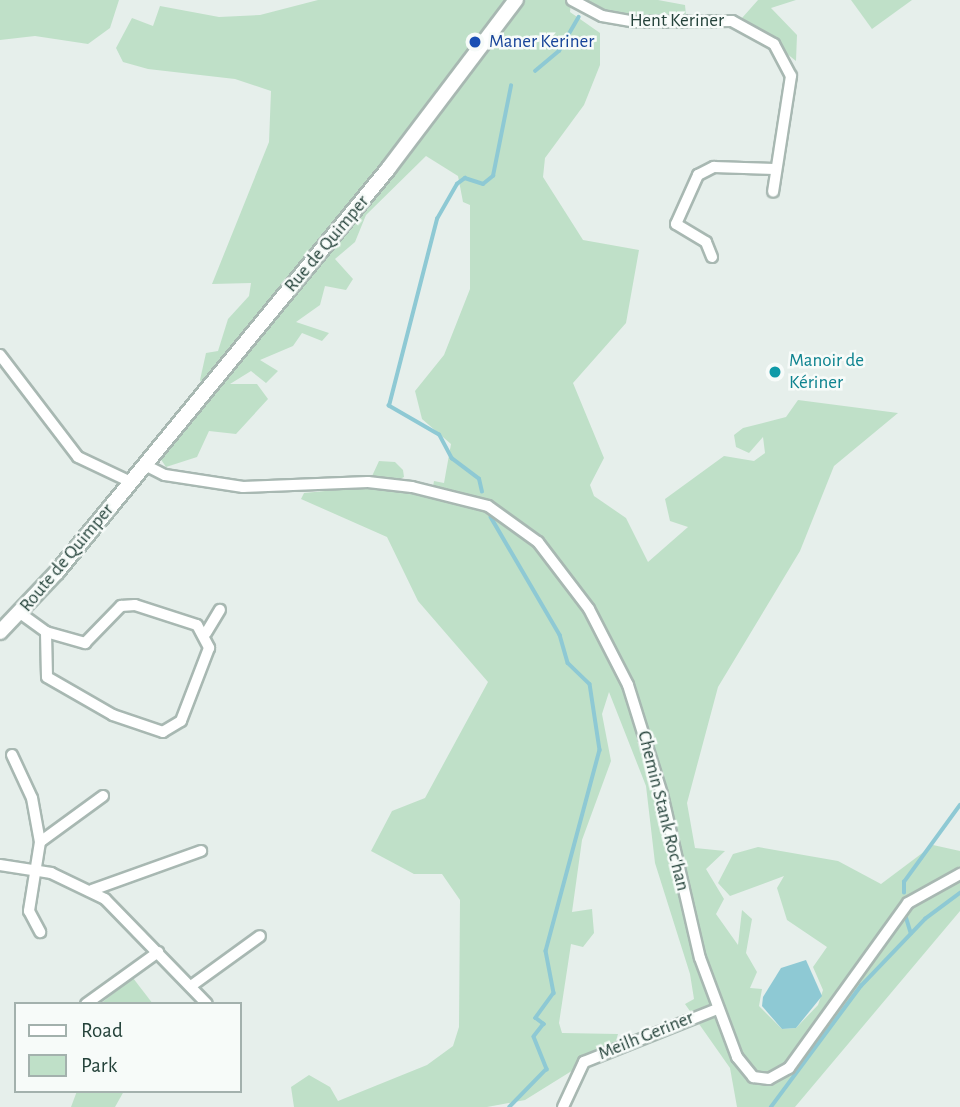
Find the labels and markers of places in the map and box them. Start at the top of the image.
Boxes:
place label: Maner Keriner [489,31,594,53]
marker: Maner Keriner [467,34,483,50]
place label: Manoir de Kériner [789,350,864,394]
marker: Manoir de Kériner [767,364,783,380]

